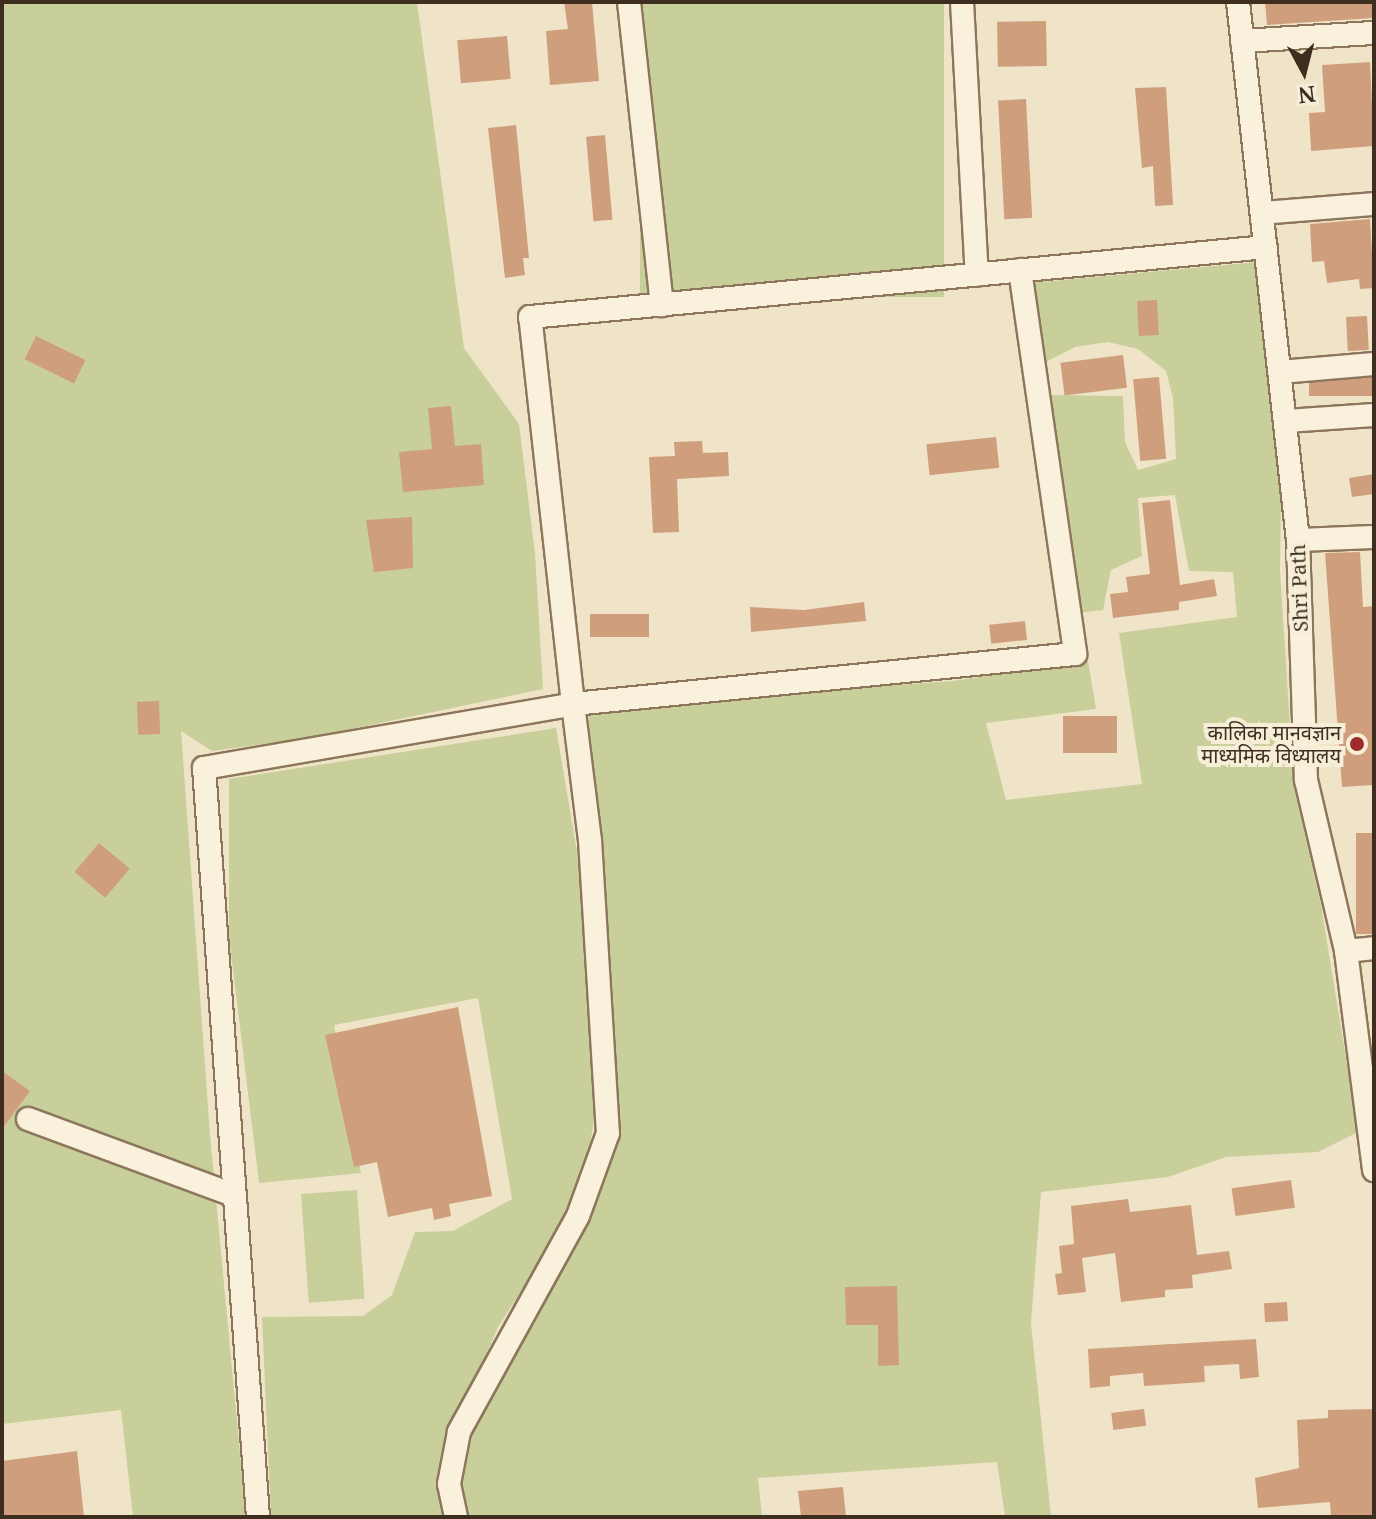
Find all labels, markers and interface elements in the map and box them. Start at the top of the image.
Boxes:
north arrow [1264,32,1344,112]
text: N [1296,80,1317,112]
street label: Shri Path [1285,544,1313,632]
place label: कालिका मानवज्ञान माध्यमिक विध्यालय [1201,720,1341,767]
marker: कालिका मानवज्ञान माध्यमिक विध्यालय [1348,735,1366,753]

